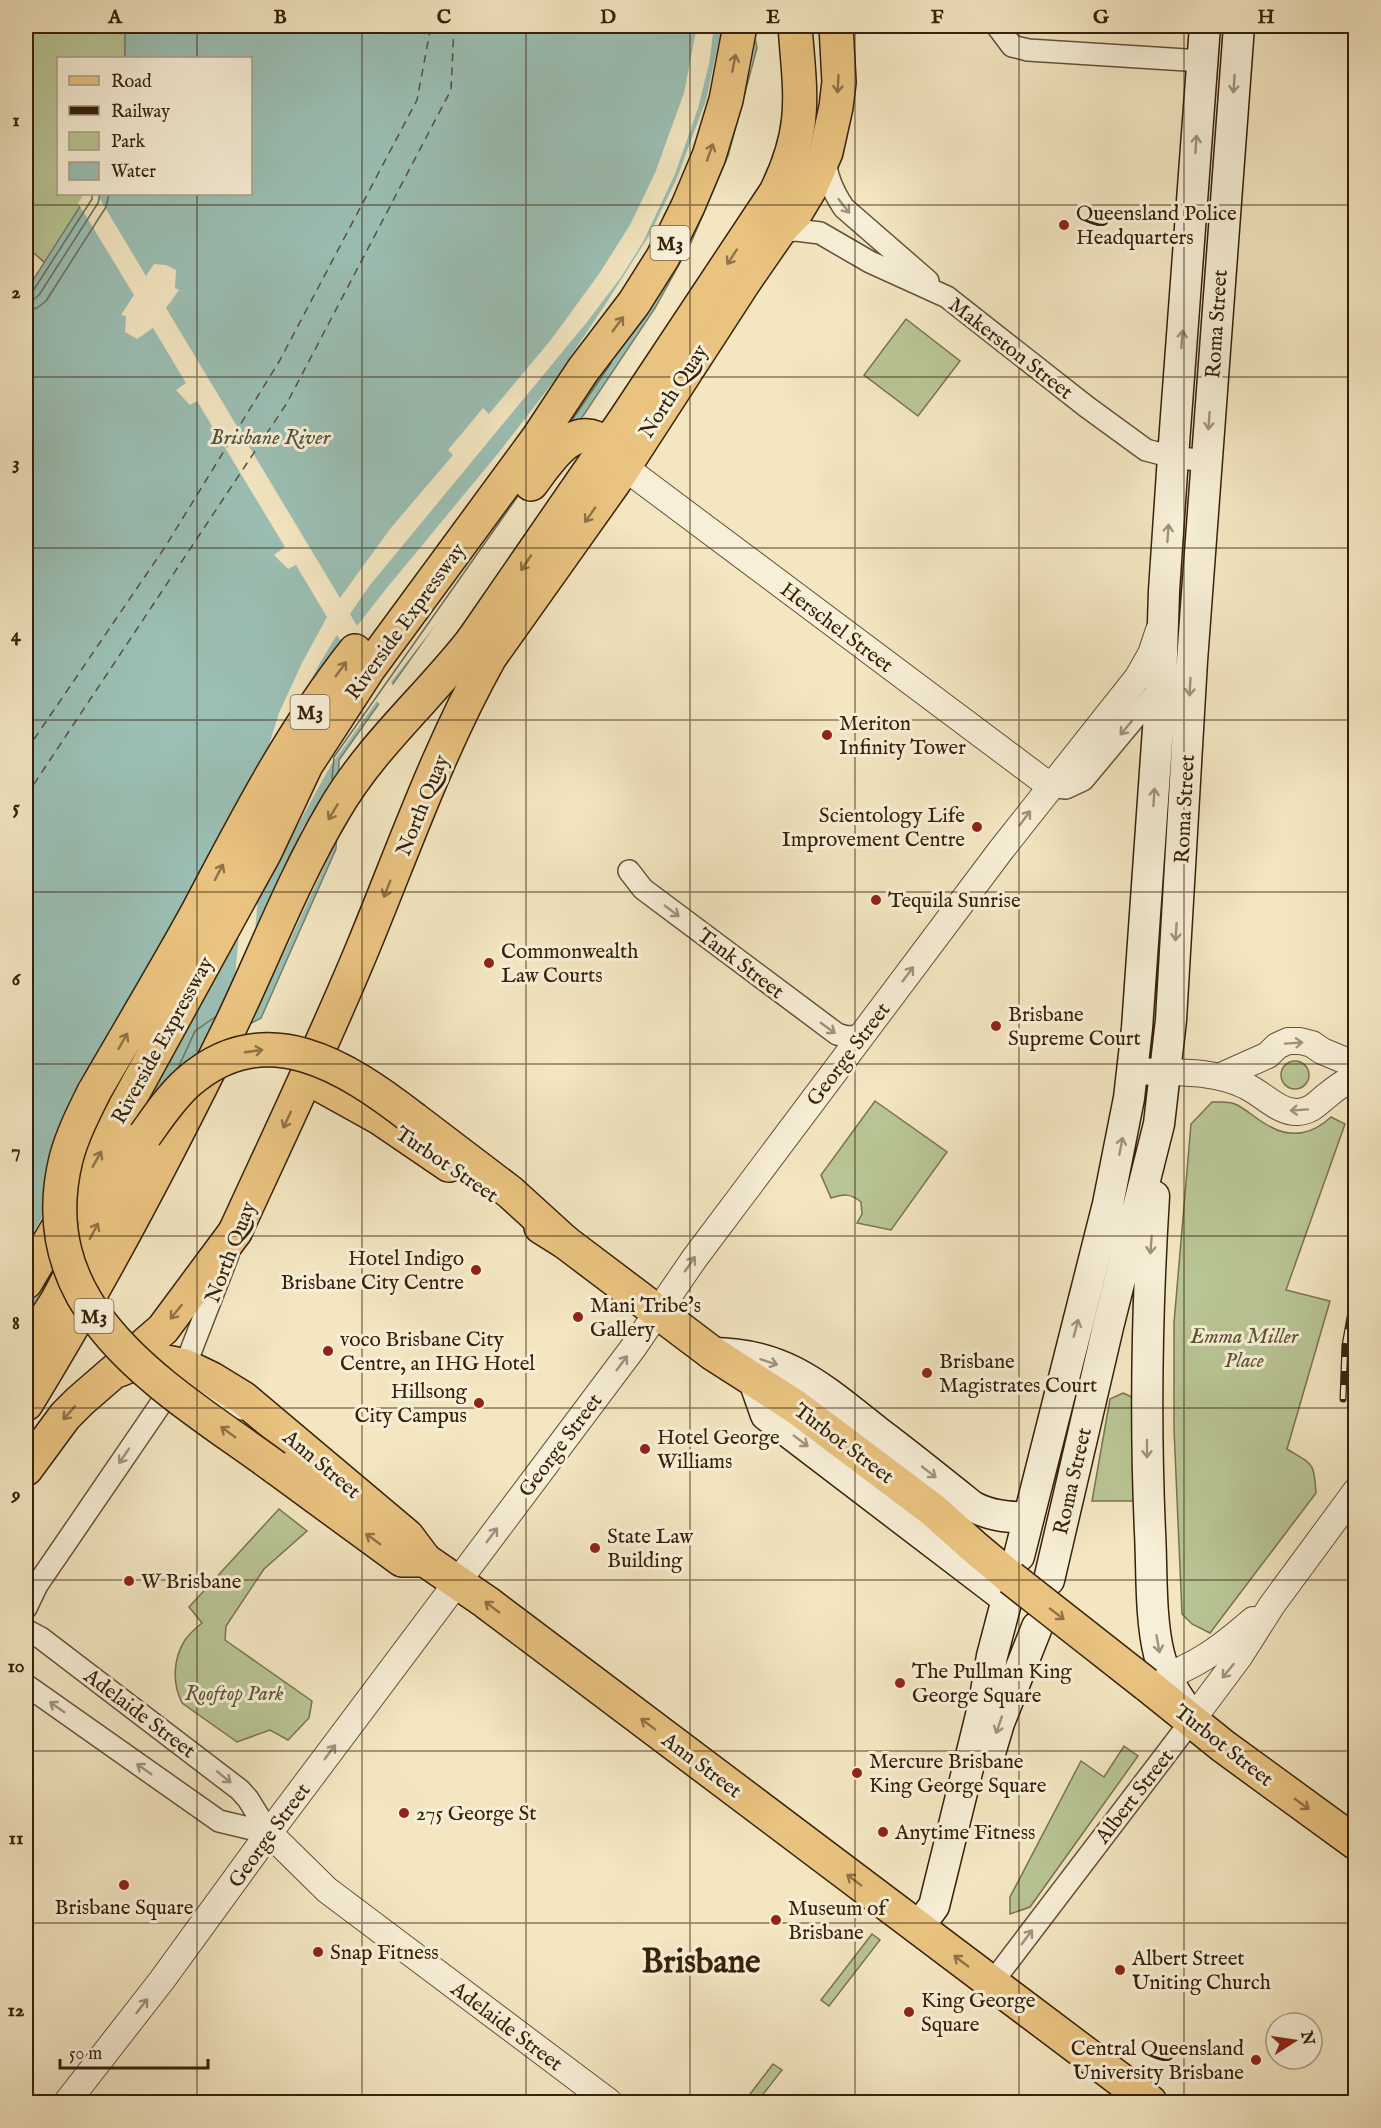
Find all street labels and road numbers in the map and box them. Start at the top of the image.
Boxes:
road number: M3 [650,226,690,260]
street label: Roma Street [1200,269,1235,380]
street label: Makerston Street [942,292,1078,406]
street label: North Quay [634,339,715,444]
street label: Riverside Expressway [340,538,473,706]
street label: Herschel Street [774,577,898,680]
road number: M3 [290,695,330,729]
street label: North Quay [391,750,456,860]
street label: Roma Street [1169,754,1202,864]
street label: Tank Street [691,923,789,1006]
street label: Riverside Expressway [106,952,221,1129]
street label: George Street [801,998,897,1112]
street label: Turbot Street [389,1121,503,1210]
street label: North Quay [200,1197,263,1307]
road number: M3 [74,1299,113,1333]
street label: George Street [513,1389,609,1503]
street label: Turbot Street [788,1398,899,1491]
street label: Ann Street [276,1424,365,1505]
street label: Roma Street [1048,1425,1099,1538]
street label: Adelaide Street [77,1663,200,1765]
street label: Turbot Street [1168,1699,1278,1793]
street label: Ann Street [655,1727,746,1805]
street label: Albert Street [1089,1744,1180,1850]
street label: George Street [223,1778,317,1894]
street label: Adelaide Street [444,1976,567,2078]

